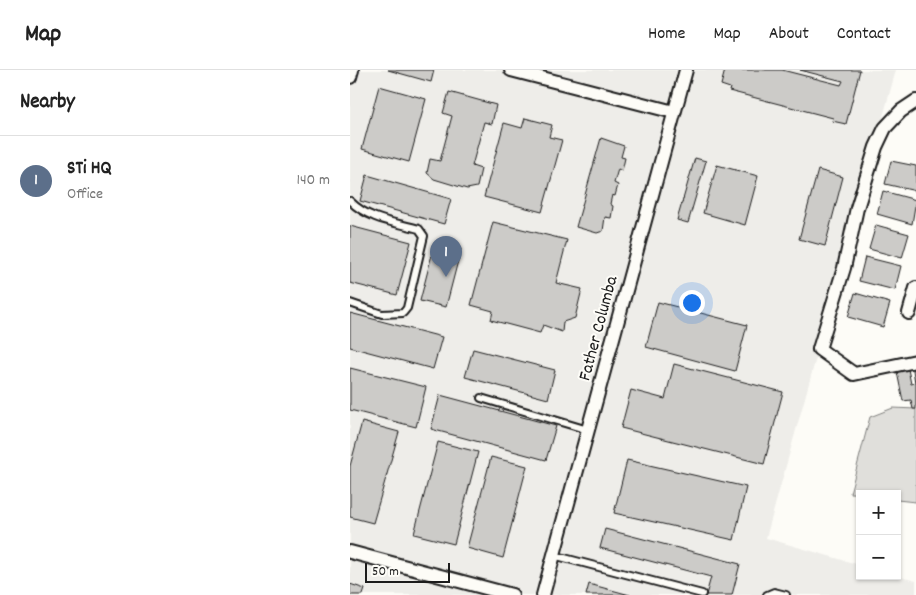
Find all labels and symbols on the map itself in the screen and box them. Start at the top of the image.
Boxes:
pin: 1 [430,236,462,277]
street label: Father Columba [573,273,626,384]
your location [679,290,705,316]
scale bar [365,560,450,583]

